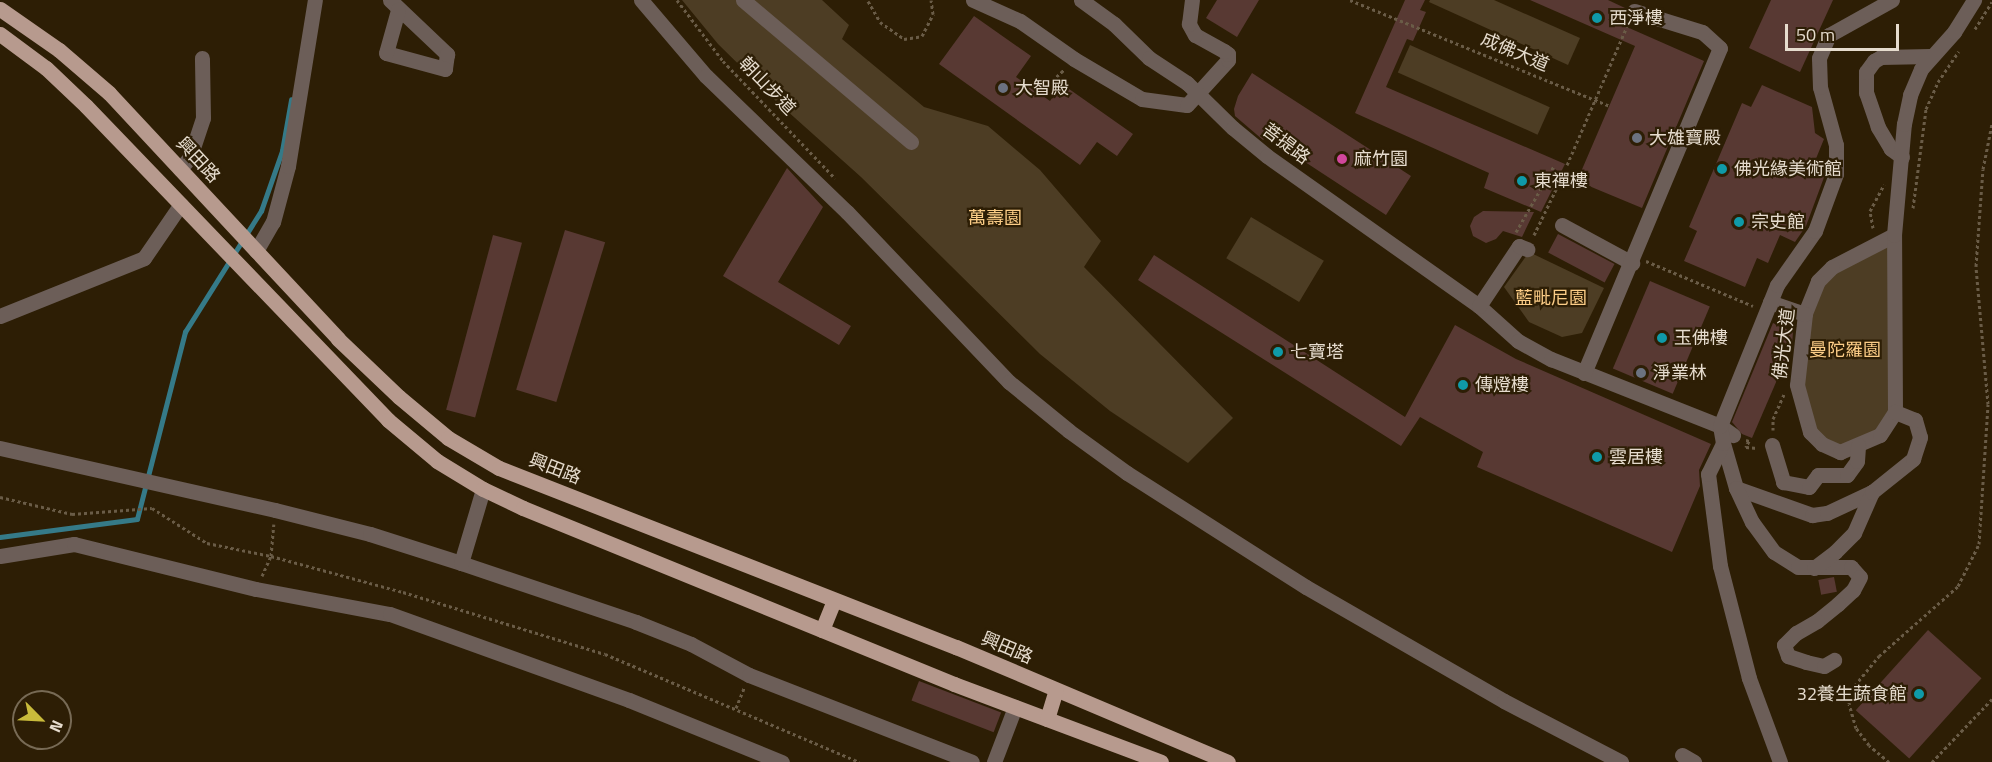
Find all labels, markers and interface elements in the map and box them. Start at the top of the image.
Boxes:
place label: 西淨樓 [1609,7,1663,29]
marker: 西淨樓 [1590,11,1604,25]
scale bar [1788,12,1902,50]
text: 50 m [1796,21,1835,48]
street label: 成佛大道 [1478,28,1552,76]
street label: 朝山步道 [734,53,800,119]
place label: 大智殿 [1015,77,1069,99]
marker: 大智殿 [996,81,1010,95]
street label: 菩提路 [1258,119,1314,169]
place label: 大雄寶殿 [1649,127,1721,149]
marker: 大雄寶殿 [1630,131,1644,145]
street label: 興田路 [172,133,224,187]
place label: 麻竹園 [1354,148,1408,170]
marker: 麻竹園 [1335,152,1349,166]
place label: 佛光緣美術館 [1734,158,1842,180]
marker: 佛光緣美術館 [1715,162,1729,176]
place label: 東禪樓 [1534,170,1588,192]
marker: 東禪樓 [1515,174,1529,188]
park label: 萬壽園 [968,207,1022,229]
place label: 宗史館 [1751,211,1805,233]
marker: 宗史館 [1732,215,1746,229]
park label: 藍毗尼園 [1515,287,1587,309]
street label: 佛光大道 [1769,307,1799,381]
place label: 玉佛樓 [1674,327,1728,349]
marker: 玉佛樓 [1655,331,1669,345]
park label: 曼陀羅園 [1809,339,1881,361]
place label: 七寶塔 [1290,341,1344,363]
marker: 七寶塔 [1271,345,1285,359]
place label: 淨業林 [1653,362,1707,384]
marker: 淨業林 [1634,366,1648,380]
place label: 傳燈樓 [1475,374,1529,396]
marker: 傳燈樓 [1456,378,1470,392]
place label: 雲居樓 [1609,446,1663,468]
street label: 興田路 [526,449,584,489]
marker: 雲居樓 [1590,450,1604,464]
street label: 興田路 [978,628,1036,668]
place label: 32養生蔬食館 [1797,683,1907,705]
marker: 32養生蔬食館 [1912,687,1926,701]
north arrow [12,690,72,750]
text: N [43,717,70,736]

